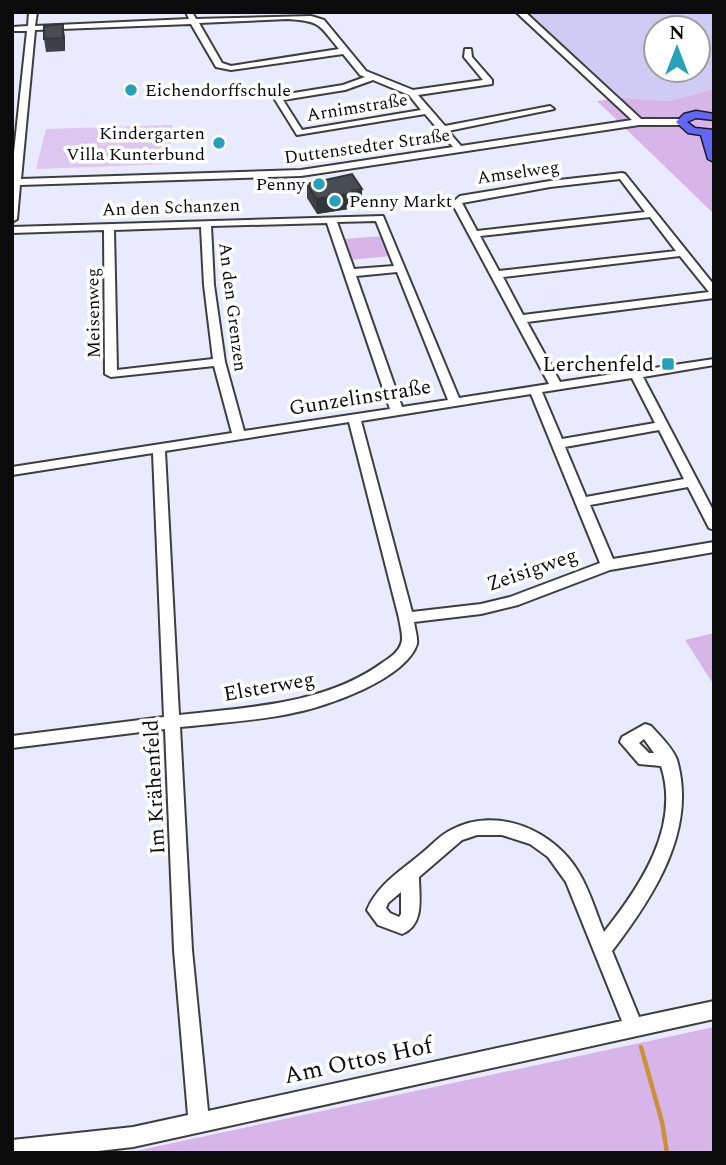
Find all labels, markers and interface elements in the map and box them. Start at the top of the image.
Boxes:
north arrow [642,14,712,84]
text: N [669,19,685,48]
place label: Eichendorffschule [145,77,291,104]
marker: Eichendorffschule [123,82,139,98]
street label: Arnimstraße [305,86,410,129]
place label: Kindergarten Villa Kunterbund [66,120,205,168]
street label: Duttenstedter Straße [282,121,452,172]
marker: Kindergarten Villa Kunterbund [211,135,227,151]
street label: Amselweg [475,153,561,192]
place label: Penny [256,171,306,198]
marker: Penny [311,176,327,192]
place label: Penny Markt [349,188,452,215]
street label: An den Schanzen [102,192,240,223]
marker: Penny Markt [327,193,343,209]
street label: An den Grenzen [211,241,254,373]
street label: Meisenweg [79,268,108,358]
place label: Lerchenfeld [542,349,654,381]
marker: Lerchenfeld [660,356,676,372]
street label: Gunzelinstraße [287,371,433,425]
street label: Zeisigweg [482,539,582,600]
street label: Elsterweg [221,663,317,711]
street label: Im Krähenfeld [135,719,175,855]
street label: Am Ottos Hof [281,1027,438,1094]

